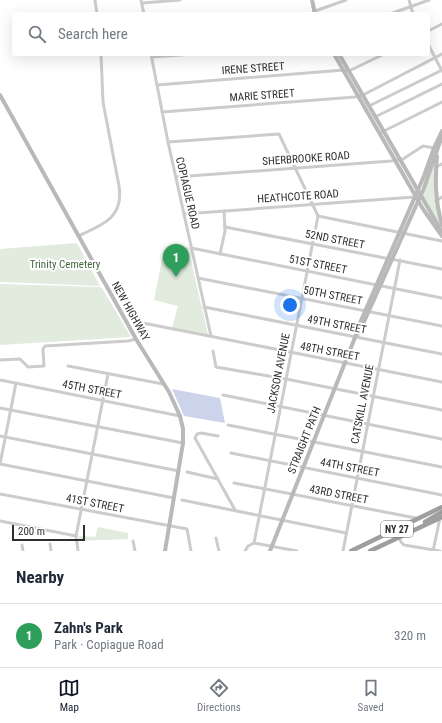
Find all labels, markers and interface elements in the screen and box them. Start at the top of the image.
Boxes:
search box [12,12,430,56]
icon: search [26,23,48,45]
text: Search here [58,25,128,43]
street label: IRENE STREET [221,60,285,77]
street label: MARIE STREET [229,87,295,104]
street label: SHERBROOKE ROAD [262,149,350,168]
street label: COPIAGUE ROAD [173,156,202,230]
street label: HEATHCOTE ROAD [257,187,339,206]
street label: 52ND STREET [304,227,366,252]
pin: 1 [163,244,189,277]
street label: 51ST STREET [288,253,348,277]
park label: Trinity Cemetery [30,258,101,271]
street label: NEW HIGHWAY [109,279,152,343]
street label: 50TH STREET [302,283,364,308]
your location [280,295,300,315]
street label: 49TH STREET [306,312,368,337]
street label: JACKSON AVENUE [264,331,293,414]
street label: 48TH STREET [299,339,361,364]
street label: CATSKILL AVENUE [348,363,377,445]
street label: 45TH STREET [61,377,123,402]
street label: STRAIGHT PATH [285,405,324,476]
street label: 44TH STREET [319,455,381,480]
street label: 43RD STREET [308,482,370,507]
street label: 41ST STREET [65,492,125,516]
road number: NY 27 [381,521,413,537]
scale bar [12,523,85,542]
text: 200 m [18,525,45,538]
text: Nearby [16,567,64,587]
text: Zahn's Park [54,619,123,637]
text: 1 [26,628,32,643]
text: 320 m [394,628,426,643]
text: Park · Copiague Road [54,637,164,652]
tab: Map [58,677,80,714]
tab: Directions [197,677,241,714]
tab: Saved [358,677,384,714]

